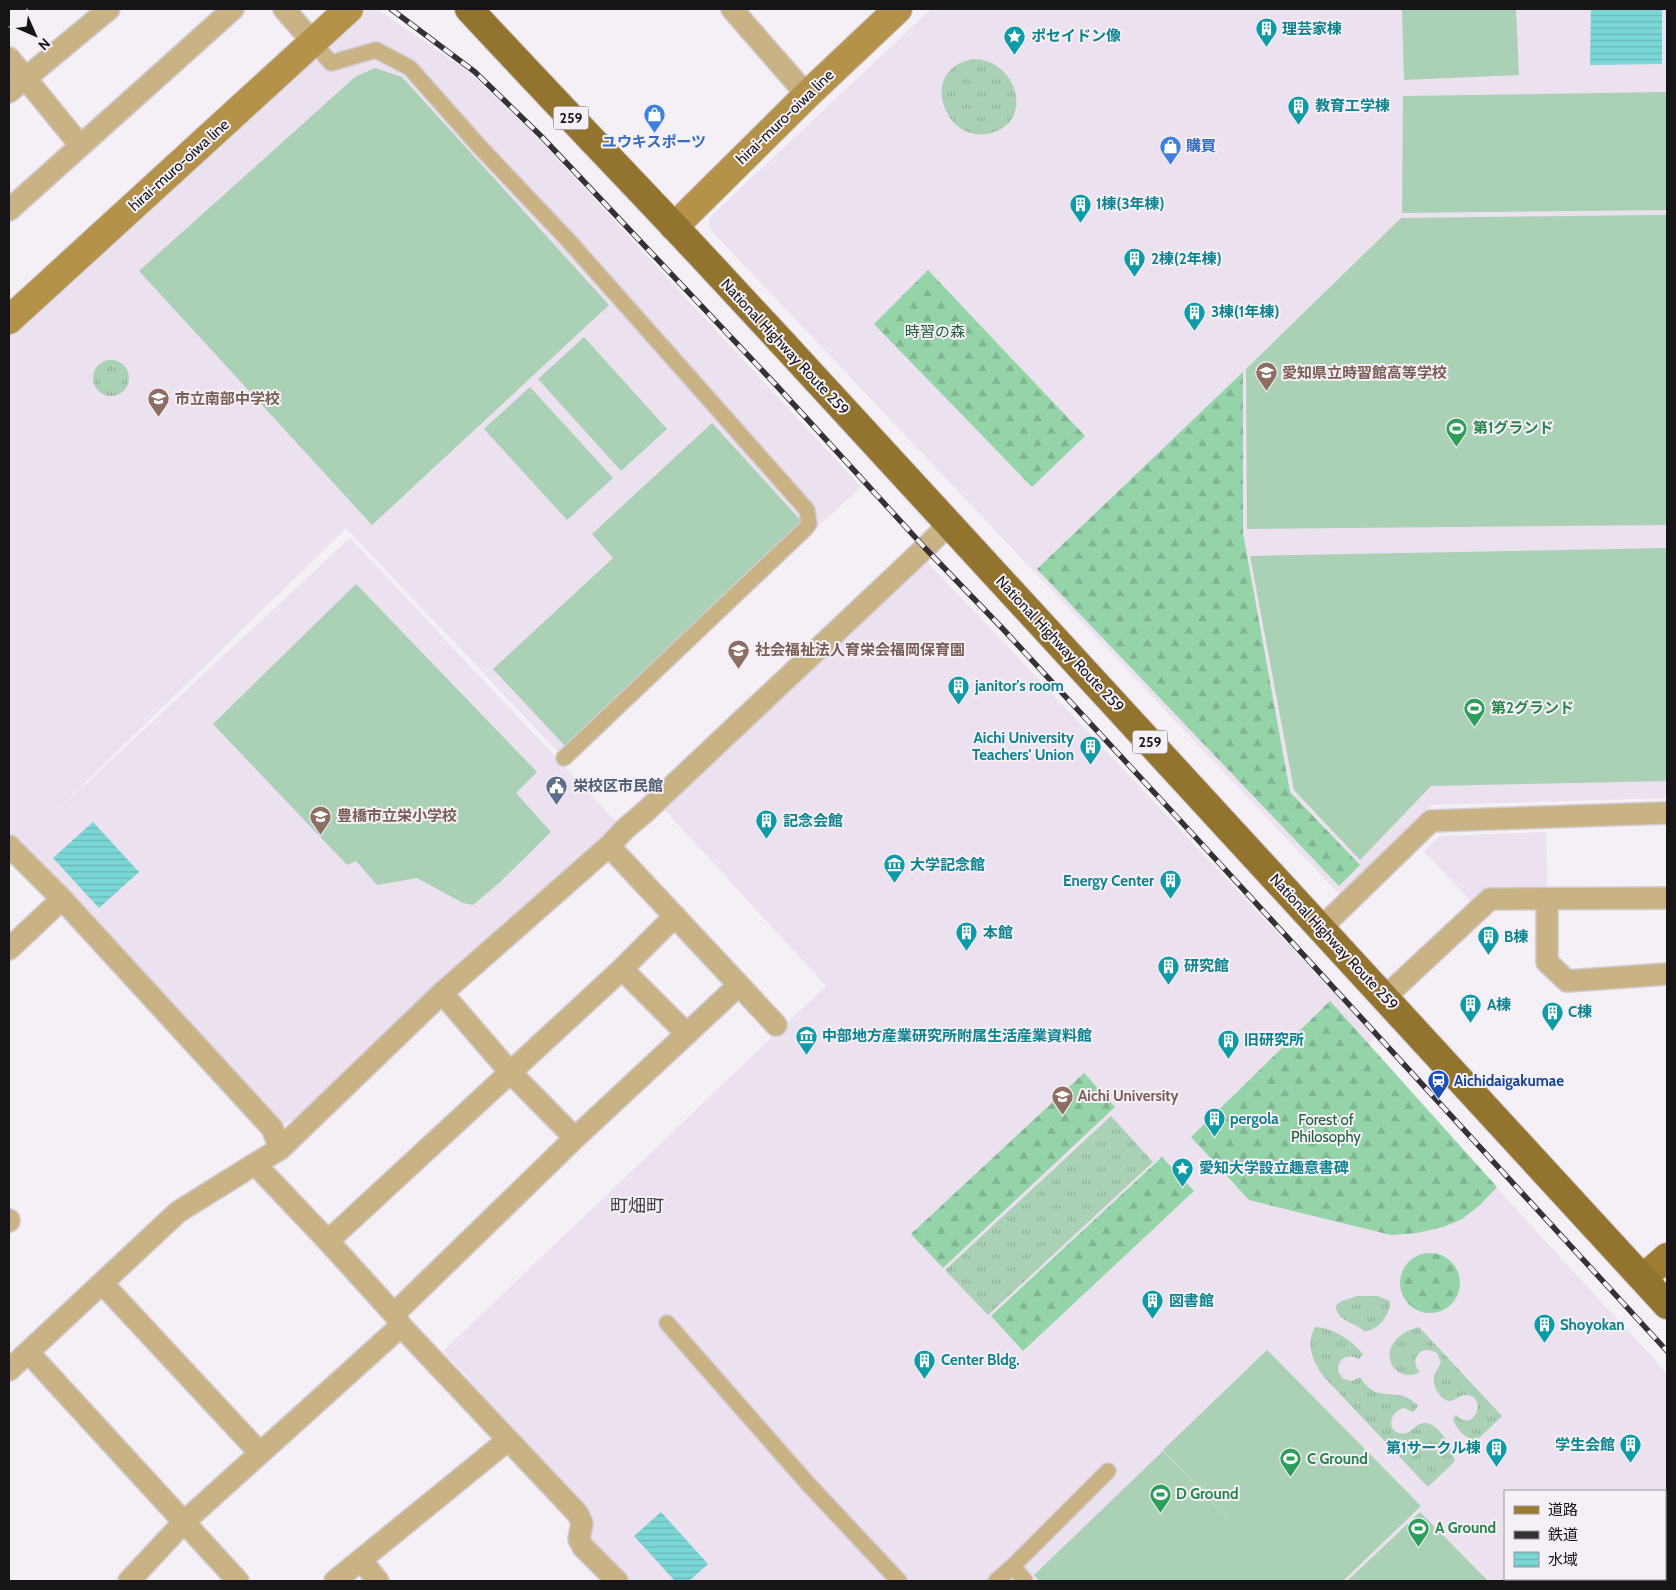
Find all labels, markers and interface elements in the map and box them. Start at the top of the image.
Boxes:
north arrow [10,10,60,60]
building icon: 理芸家棟 [1254,17,1278,48]
place label: 理芸家棟 [1282,20,1342,38]
place icon: ポセイドン像 [1003,24,1027,55]
place label: ポセイドン像 [1031,27,1121,45]
text: N [34,34,54,54]
street label: hirai-muro-oiwa line [733,66,838,168]
building icon: 教育工学棟 [1287,94,1311,125]
place label: 教育工学棟 [1315,97,1390,115]
shop icon: ユウキスポーツ [642,102,666,133]
road number: 259 [554,106,588,130]
street label: hirai-muro-oiwa line [125,115,233,215]
place label: ユウキスポーツ [602,133,706,151]
shop icon: 購買 [1158,134,1182,165]
place label: 購買 [1186,137,1216,155]
building icon: 1棟(3年棟) [1068,192,1092,223]
place label: 1棟(3年棟) [1096,195,1165,213]
building icon: 2棟(2年棟) [1123,247,1147,278]
place label: 2棟(2年棟) [1151,250,1222,268]
street label: National Highway Route 259 [717,275,853,419]
building icon: 3棟(1年棟) [1183,300,1207,331]
place label: 3棟(1年棟) [1211,303,1279,321]
park label: 時習の森 [905,323,965,341]
school or university icon: 愛知県立時習館高等学校 [1254,361,1278,392]
place label: 愛知県立時習館高等学校 [1282,364,1447,382]
school or university icon: 市立南部中学校 [147,387,171,418]
place label: 市立南部中学校 [175,390,280,408]
sports icon: 第1グランド [1445,416,1469,447]
place label: 第1グランド [1473,419,1554,437]
street label: National Highway Route 259 [992,572,1128,716]
school or university icon: 社会福祉法人育栄会福岡保育園 [727,638,751,669]
place label: 社会福祉法人育栄会福岡保育園 [755,641,965,659]
building icon: janitor's room [947,674,971,705]
place label: janitor's room [974,677,1064,695]
sports icon: 第2グランド [1463,696,1487,727]
place label: 第2グランド [1491,699,1574,717]
place label: Aichi University Teachers' Union [972,729,1075,764]
road number: 259 [1132,730,1168,754]
building icon: Aichi University Teachers' Union [1078,735,1102,766]
public building icon: 栄校区市民館 [545,774,569,805]
place label: 栄校区市民館 [573,777,663,795]
school or university icon: 豊橋市立栄小学校 [309,804,333,835]
place label: 豊橋市立栄小学校 [337,807,457,825]
building icon: 記念会館 [755,809,779,840]
place label: 記念会館 [783,812,843,830]
museum icon: 大学記念館 [882,853,906,884]
place label: 大学記念館 [910,856,985,874]
building icon: Energy Center [1158,869,1182,900]
street label: National Highway Route 259 [1266,870,1402,1014]
place label: Energy Center [1063,872,1154,890]
building icon: 本館 [955,921,979,952]
place label: 本館 [983,924,1013,942]
building icon: B棟 [1476,925,1500,956]
place label: B棟 [1504,928,1528,946]
building icon: 研究館 [1156,954,1180,985]
place label: 研究館 [1184,957,1229,975]
building icon: A棟 [1459,993,1483,1024]
place label: A棟 [1487,996,1511,1014]
building icon: C棟 [1540,1000,1564,1031]
place label: C棟 [1568,1003,1592,1021]
museum icon: 中部地方産業研究所附属生活産業資料館 [794,1024,818,1055]
place label: 中部地方産業研究所附属生活産業資料館 [822,1027,1092,1045]
building icon: 旧研究所 [1216,1028,1240,1059]
place label: 旧研究所 [1244,1031,1304,1049]
station icon: Aichidaigakumae [1426,1069,1450,1100]
place label: Aichidaigakumae [1454,1072,1564,1090]
school or university icon: Aichi University [1050,1084,1074,1115]
place label: Aichi University [1078,1087,1180,1105]
building icon: pergola [1202,1107,1226,1138]
place label: pergola [1230,1110,1279,1128]
park label: Forest of Philosophy [1291,1111,1361,1146]
place icon: 愛知大学設立趣意書碑 [1171,1156,1195,1187]
place label: 愛知大学設立趣意書碑 [1199,1159,1349,1177]
district label: 町畑町 [610,1195,664,1217]
building icon: 図書館 [1141,1289,1165,1320]
place label: 図書館 [1169,1292,1214,1310]
building icon: Shoyokan [1532,1313,1556,1344]
place label: Shoyokan [1560,1316,1625,1334]
building icon: Center Bldg. [913,1348,937,1379]
place label: Center Bldg. [941,1351,1020,1369]
building icon: 学生会館 [1619,1433,1643,1464]
building icon: 第1サークル棟 [1485,1436,1509,1467]
place label: 学生会館 [1555,1436,1615,1454]
place label: 第1サークル棟 [1386,1439,1481,1457]
sports icon: C Ground [1279,1447,1303,1478]
place label: C Ground [1307,1450,1368,1468]
sports icon: D Ground [1148,1482,1172,1513]
place label: D Ground [1176,1485,1239,1503]
legend [1504,1490,1666,1580]
text: 道路 [1548,1501,1578,1519]
sports icon: A Ground [1407,1516,1431,1547]
place label: A Ground [1435,1519,1496,1537]
text: 鉄道 [1548,1526,1578,1544]
text: 水域 [1548,1551,1578,1569]

